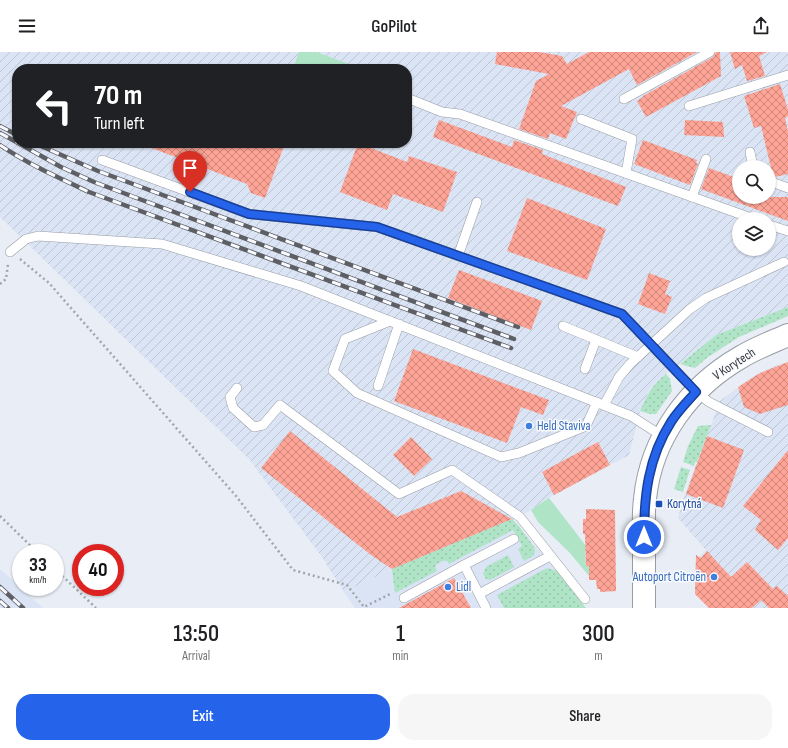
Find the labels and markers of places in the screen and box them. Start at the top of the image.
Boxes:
pin [173,151,207,192]
place label: Held Staviva [537,418,590,434]
marker: Held Staviva [524,421,534,431]
place label: Korytná [667,496,702,512]
marker: Korytná [654,499,664,509]
place label: Autoport Citroën [632,569,706,585]
marker: Autoport Citroën [709,572,719,582]
place label: Lidl [456,579,471,595]
marker: Lidl [443,582,453,592]

